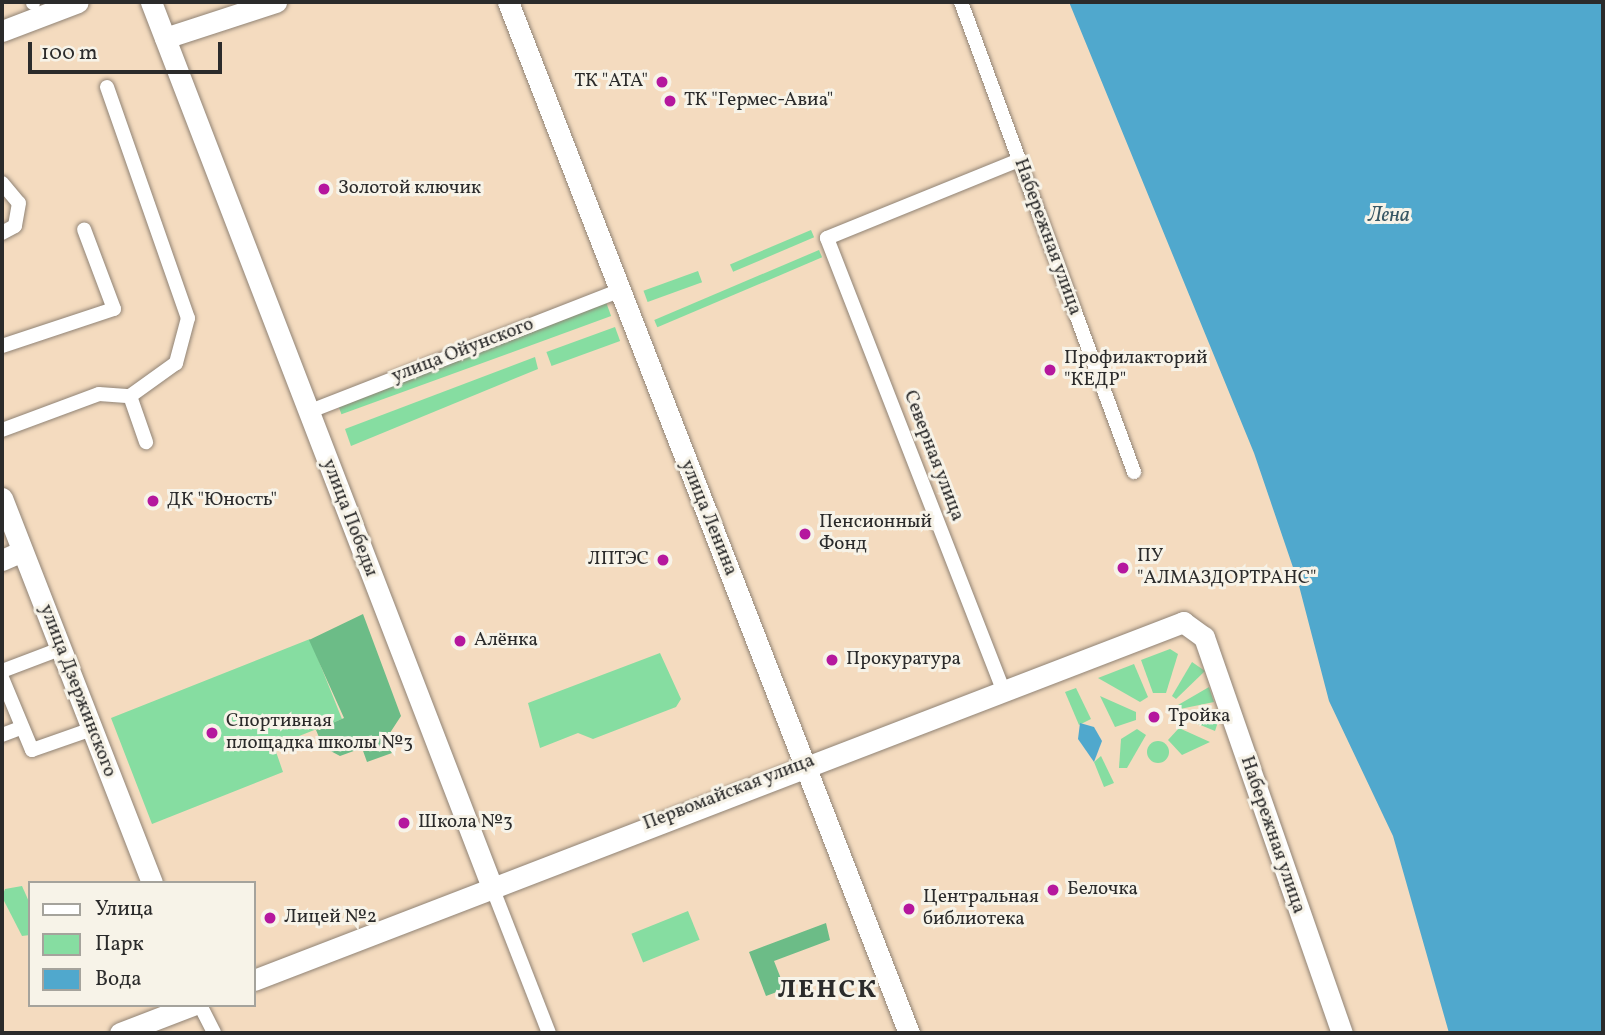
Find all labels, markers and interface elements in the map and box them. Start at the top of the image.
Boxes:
scale bar [32,28,226,72]
text: 100 m [41,39,98,68]
place label: ТК "АТА" [574,71,648,93]
marker: ТК "АТА" [654,74,670,90]
place label: ТК "Гермес-Авиа" [684,90,833,112]
marker: ТК "Гермес-Авиа" [662,93,678,109]
street label: Набережная улица [1008,155,1086,319]
place label: Золотой ключик [338,178,481,200]
marker: Золотой ключик [316,181,332,197]
water label: Лена [1368,203,1410,229]
street label: улица Ойунского [389,313,537,389]
place label: Профилакторий "КЕДР" [1064,348,1208,392]
marker: Профилакторий "КЕДР" [1042,362,1058,378]
street label: Северная улица [898,387,968,525]
street label: улица Победы [316,456,382,580]
street label: улица Ленина [674,457,742,579]
place label: ДК "Юность" [167,490,277,512]
marker: ДК "Юность" [145,493,161,509]
place label: Пенсионный Фонд [819,512,932,556]
marker: Пенсионный Фонд [797,526,813,542]
place label: ПУ "АЛМАЗДОРТРАНС" [1137,546,1317,590]
place label: ЛПТЭС [588,549,649,571]
marker: ЛПТЭС [655,552,671,568]
marker: ПУ "АЛМАЗДОРТРАНС" [1115,560,1131,576]
street label: улица Дзержинского [34,601,120,781]
place label: Алёнка [474,630,538,652]
marker: Алёнка [452,633,468,649]
place label: Прокуратура [846,649,961,671]
marker: Прокуратура [824,652,840,668]
place label: Тройка [1168,706,1231,728]
marker: Тройка [1146,709,1162,725]
place label: Спортивная площадка школы №3 [226,711,413,755]
marker: Спортивная площадка школы №3 [204,725,220,741]
street label: Первомайская улица [640,750,818,836]
street label: Набережная улица [1234,753,1310,917]
place label: Школа №3 [418,812,513,834]
marker: Школа №3 [396,815,412,831]
place label: Белочка [1067,879,1138,901]
legend [28,881,256,1007]
marker: Белочка [1045,882,1061,898]
place label: Центральная библиотека [923,887,1039,931]
text: Улица [95,895,153,924]
marker: Центральная библиотека [901,901,917,917]
place label: Лицей №2 [284,907,377,929]
marker: Лицей №2 [262,910,278,926]
text: Парк [95,930,144,959]
text: Вода [95,965,142,994]
district label: ЛЕНСК [778,975,878,1007]

